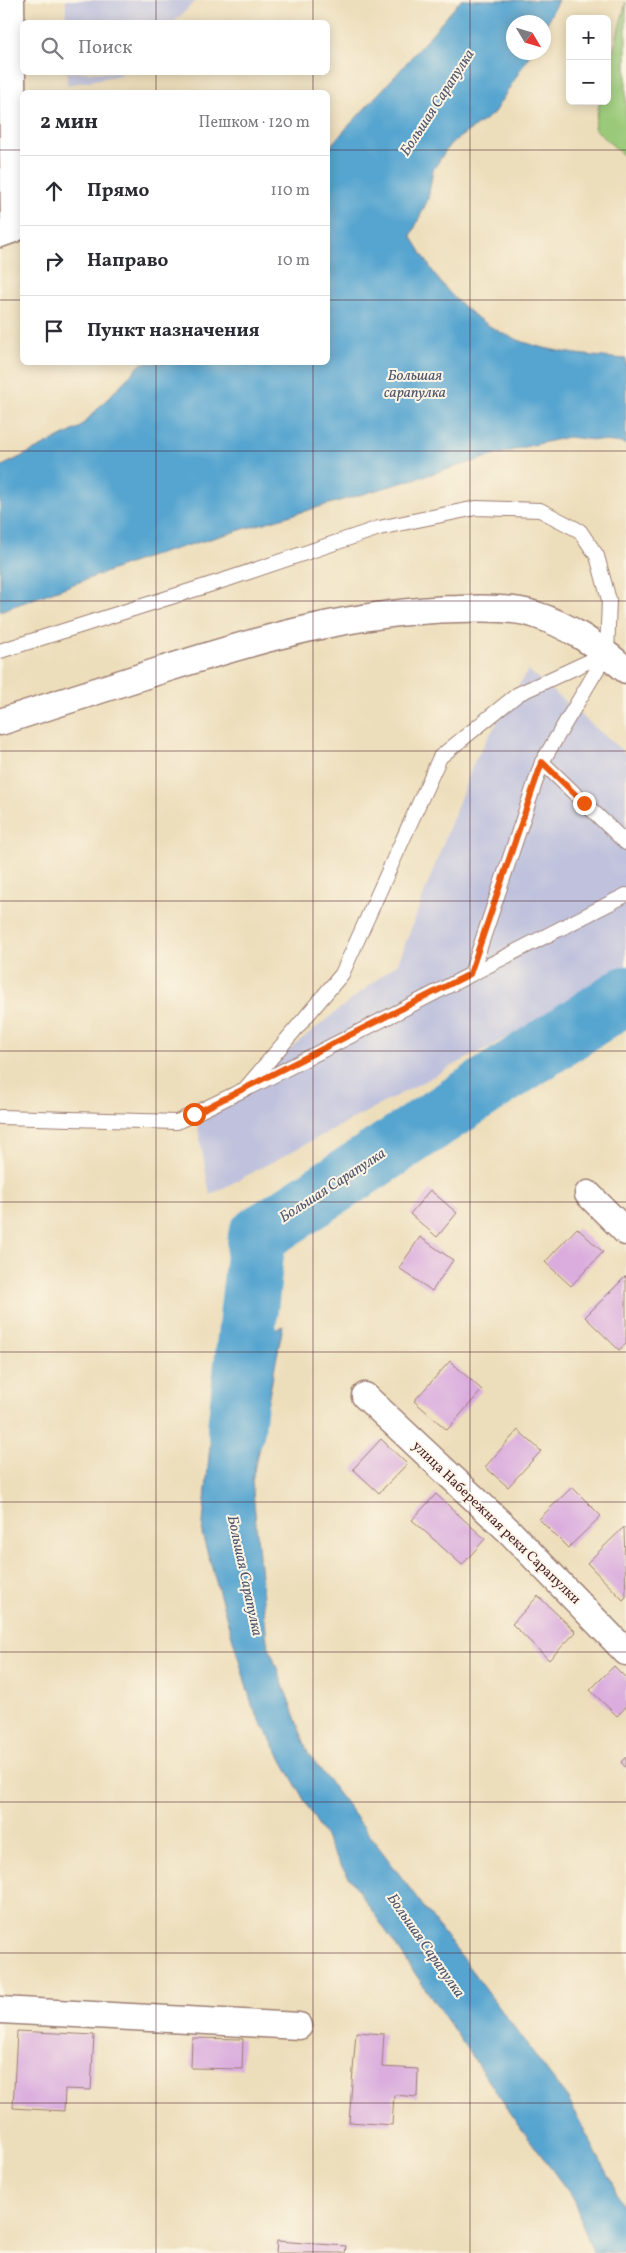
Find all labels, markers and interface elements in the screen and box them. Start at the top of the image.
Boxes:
north arrow [506,15,551,60]
map controls [566,15,611,105]
button: + [566,15,611,60]
search box [20,20,330,75]
icon: search [38,34,66,62]
text: Поиск [78,35,132,61]
water label: Большая Сарапулка [396,46,480,160]
button: − [566,60,611,105]
text: 2 мин [40,108,98,137]
text: Пешком · 120 m [199,112,310,134]
icon: ahead [40,177,68,205]
text: Прямо [87,178,149,204]
text: 110 m [271,180,310,202]
icon: right [40,247,68,275]
text: Направо [87,248,169,274]
text: 10 m [277,250,310,272]
icon: arrive [40,317,68,345]
text: Пункт назначения [87,318,260,344]
water label: Большая сарапулка [384,366,446,404]
route end [573,792,596,815]
route start [183,1103,206,1126]
water label: Большая Сарапулка [276,1144,390,1228]
street label: улица Набережная реки Сарапулки [408,1437,585,1609]
water label: Большая Сарапулка [221,1514,267,1638]
water label: Большая Сарапулка [381,1890,469,2002]

